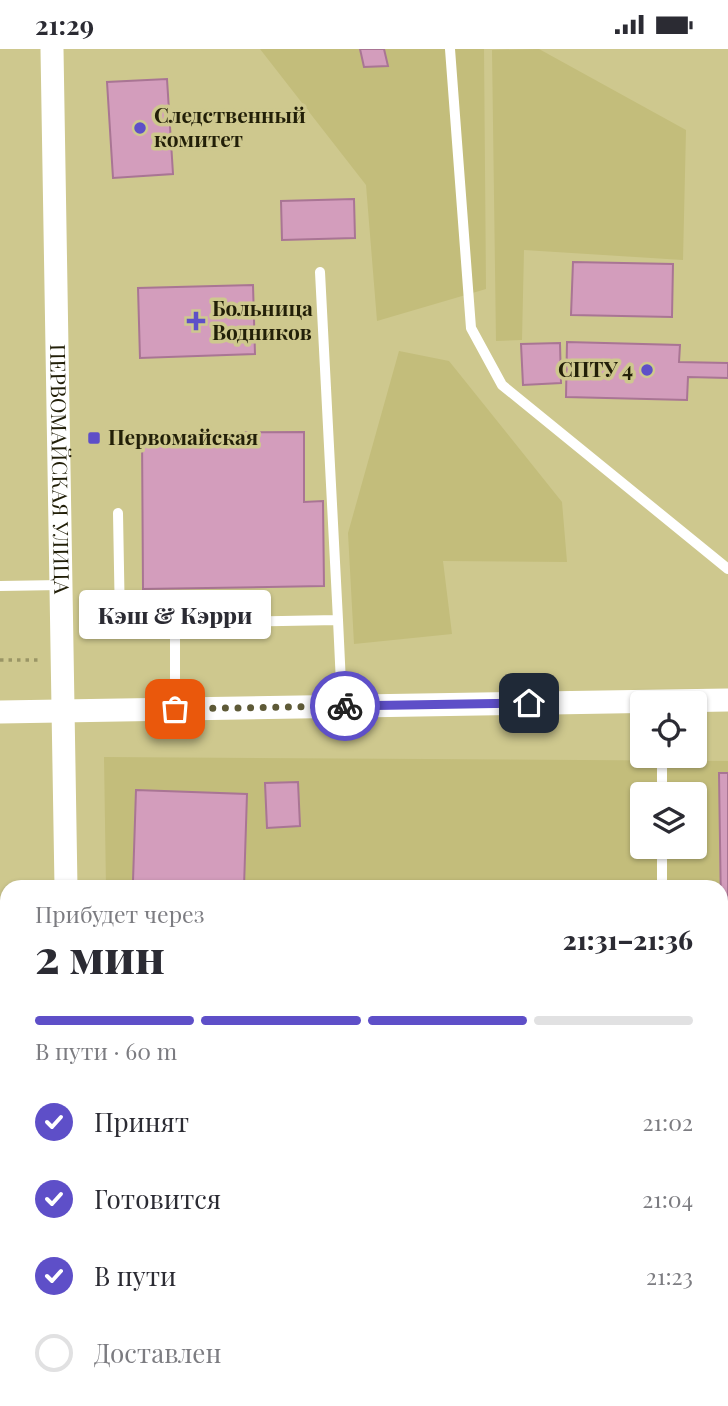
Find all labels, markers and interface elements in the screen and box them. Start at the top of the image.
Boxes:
text: 21:29 [35,7,94,42]
place label: Следственный комитет [154,100,306,152]
marker: Следственный комитет [132,120,148,136]
place label: Больница Водников [212,293,313,345]
marker: Больница Водников [186,311,206,331]
street label: ПЕРВОМАЙСКАЯ УЛИЦА [45,344,77,595]
place label: СПТУ 4 [558,354,633,382]
marker: СПТУ 4 [639,362,655,378]
place label: Первомайская [108,422,258,450]
marker: Первомайская [86,430,102,446]
callout: Кэш & Кэрри [79,590,271,639]
text: Кэш & Кэрри [98,599,252,630]
courier [310,671,380,741]
pin [499,673,559,733]
pin [145,679,205,739]
icon: home [510,684,548,722]
icon: bike [326,687,364,725]
icon: bag [156,690,194,728]
map controls [630,691,707,859]
button: locate [630,691,707,768]
button: layers [630,782,707,859]
text: Прибудет через [35,898,204,929]
text: 21:31–21:36 [563,922,693,957]
text: 2 мин [35,924,165,986]
text: В пути · 60 m [35,1035,177,1066]
icon: check [35,1103,73,1141]
text: Принят [94,1104,189,1139]
text: 21:02 [643,1106,693,1137]
icon: check [35,1180,73,1218]
text: Готовится [94,1181,221,1216]
text: 21:04 [642,1183,693,1214]
icon: check [35,1257,73,1295]
text: В пути [94,1258,176,1293]
text: 21:23 [646,1260,693,1291]
text: Доставлен [94,1335,221,1370]

